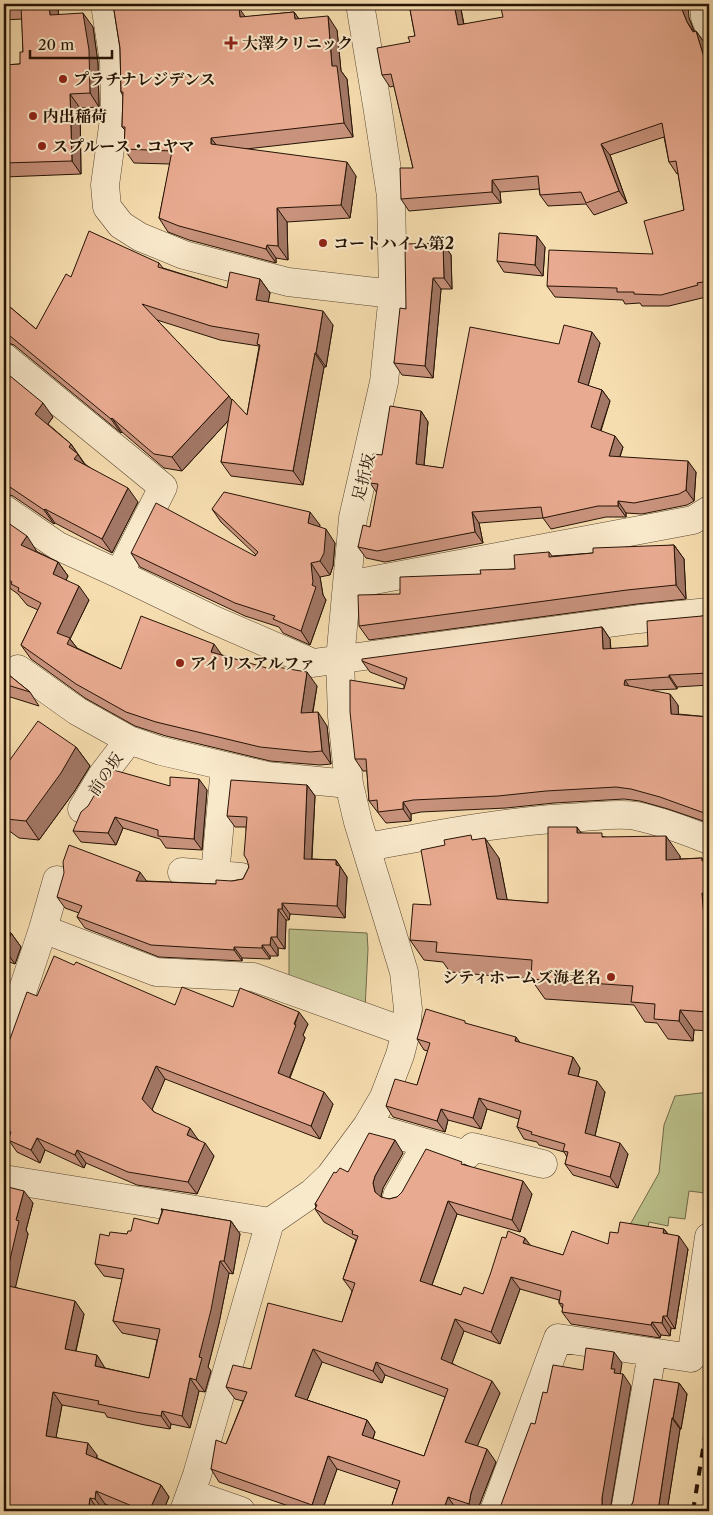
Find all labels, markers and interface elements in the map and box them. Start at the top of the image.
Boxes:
scale bar [30,28,112,60]
place label: 大澤クリニック [242,33,353,53]
text: 20 m [38,35,74,54]
marker: 大澤クリニック [224,36,238,50]
place label: プラチナレジデンス [73,69,215,89]
marker: プラチナレジデンス [57,73,69,85]
place label: 内出稲荷 [43,106,107,126]
marker: 内出稲荷 [27,110,39,122]
place label: スプルース・コヤマ [52,136,195,156]
marker: スプルース・コヤマ [36,140,48,152]
place label: コートハイム第2 [333,233,454,253]
marker: コートハイム第2 [317,237,329,249]
street label: 足折坂 [347,451,379,503]
place label: アイリスアルファ [190,653,315,673]
marker: アイリスアルファ [174,657,186,669]
street label: 前の坂 [83,749,127,799]
place label: シティホームズ海老名 [442,967,601,987]
marker: シティホームズ海老名 [605,971,617,983]

